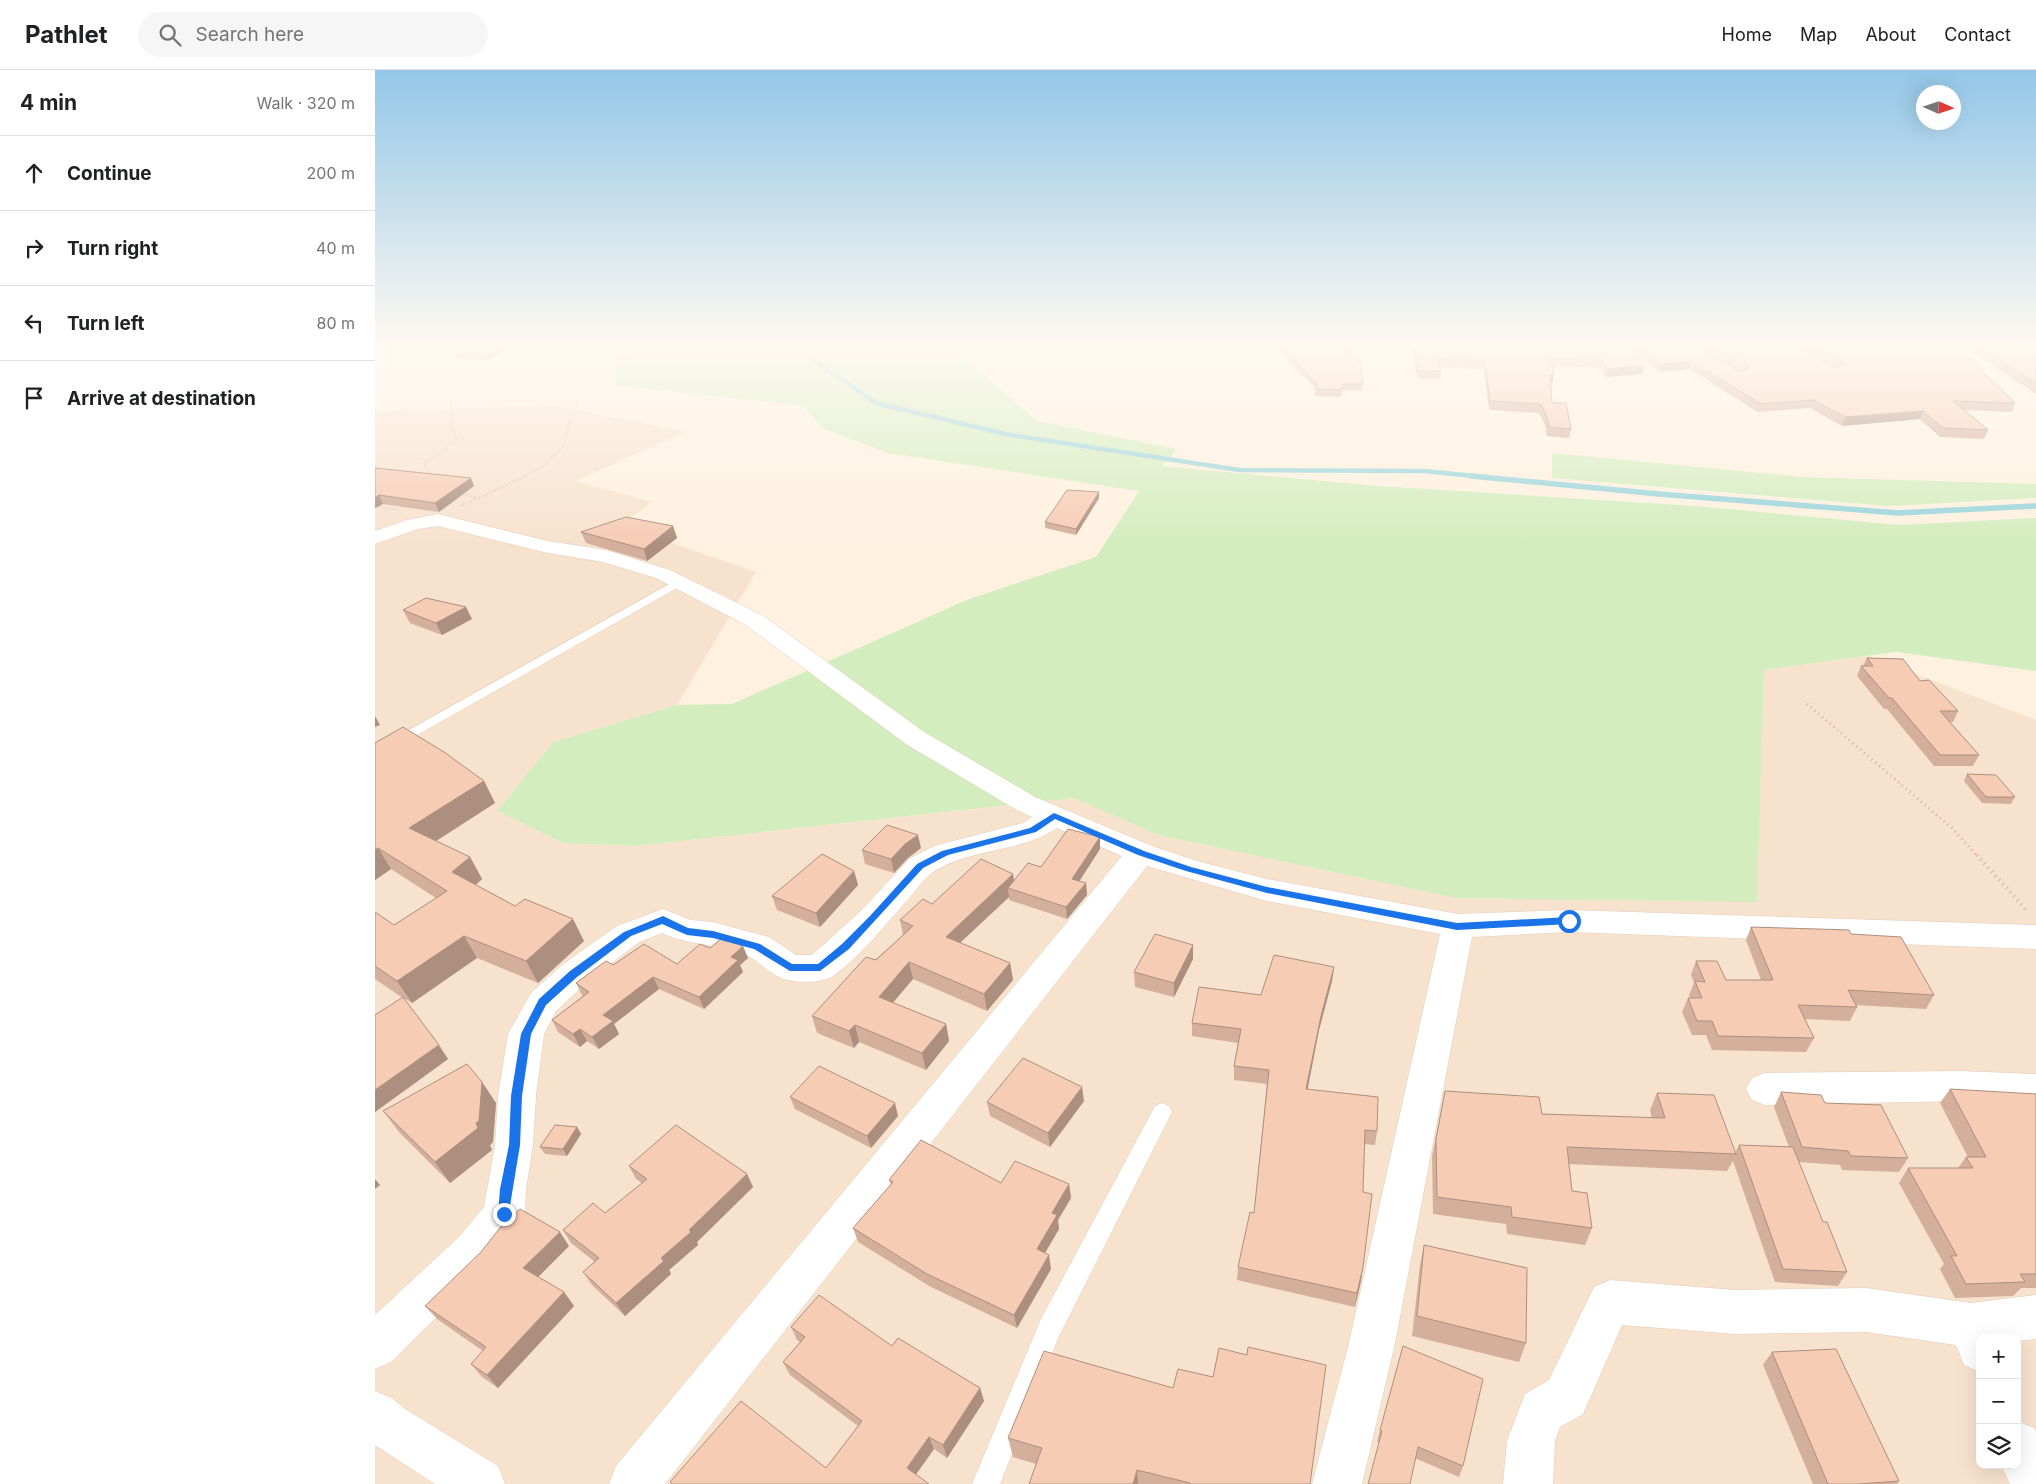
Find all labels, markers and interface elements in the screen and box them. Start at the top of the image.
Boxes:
search box [138,12,488,57]
text: Pathlet [25,20,108,49]
icon: search [156,21,184,49]
text: Search here [196,23,304,46]
text: Home [1722,24,1772,45]
text: Map [1800,24,1837,45]
text: About [1865,24,1916,45]
text: Contact [1944,24,2011,45]
north arrow [1916,85,1961,130]
text: 4 min [20,90,77,115]
text: Walk · 320 m [257,93,355,113]
icon: ahead [20,159,48,187]
text: Continue [67,162,152,185]
text: 200 m [307,163,355,183]
icon: right [20,234,48,262]
text: Turn right [67,237,158,260]
text: 40 m [316,238,355,258]
icon: left [20,309,48,337]
text: Turn left [67,312,145,335]
text: 80 m [316,313,355,333]
icon: arrive [20,384,48,412]
text: Arrive at destination [67,387,256,410]
route start [1558,910,1581,933]
route end [493,1203,516,1226]
map controls [1976,1334,2021,1469]
button: + [1976,1334,2021,1379]
button: − [1976,1379,2021,1424]
button: layers [1976,1424,2021,1469]

